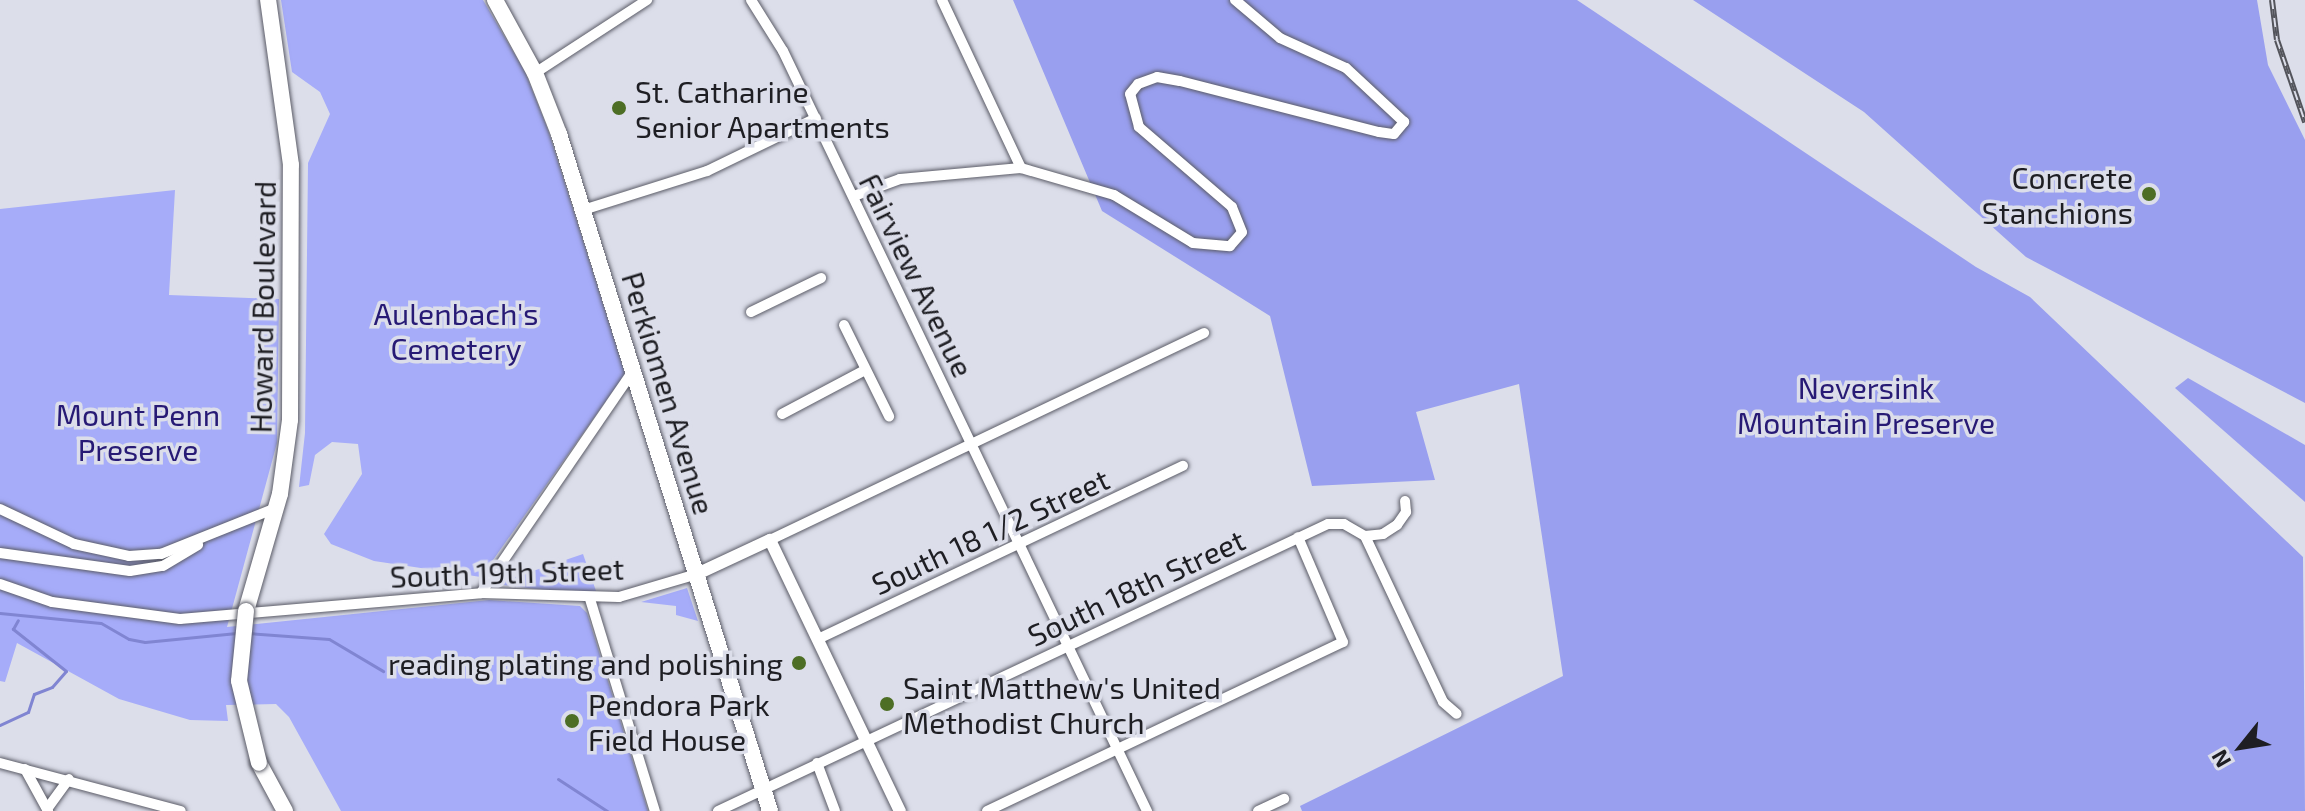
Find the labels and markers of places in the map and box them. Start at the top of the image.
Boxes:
place label: St. Catharine Senior Apartments [635,73,891,144]
marker: St. Catharine Senior Apartments [610,99,628,117]
place label: Concrete Stanchions [1982,159,2133,230]
marker: Concrete Stanchions [2140,185,2158,203]
place label: reading plating and polishing [388,645,783,681]
marker: reading plating and polishing [790,654,808,672]
place label: Saint Matthew's United Methodist Church [903,669,1221,740]
place label: Pendora Park Field House [588,686,770,756]
marker: Saint Matthew's United Methodist Church [878,695,896,713]
marker: Pendora Park Field House [563,712,581,730]

